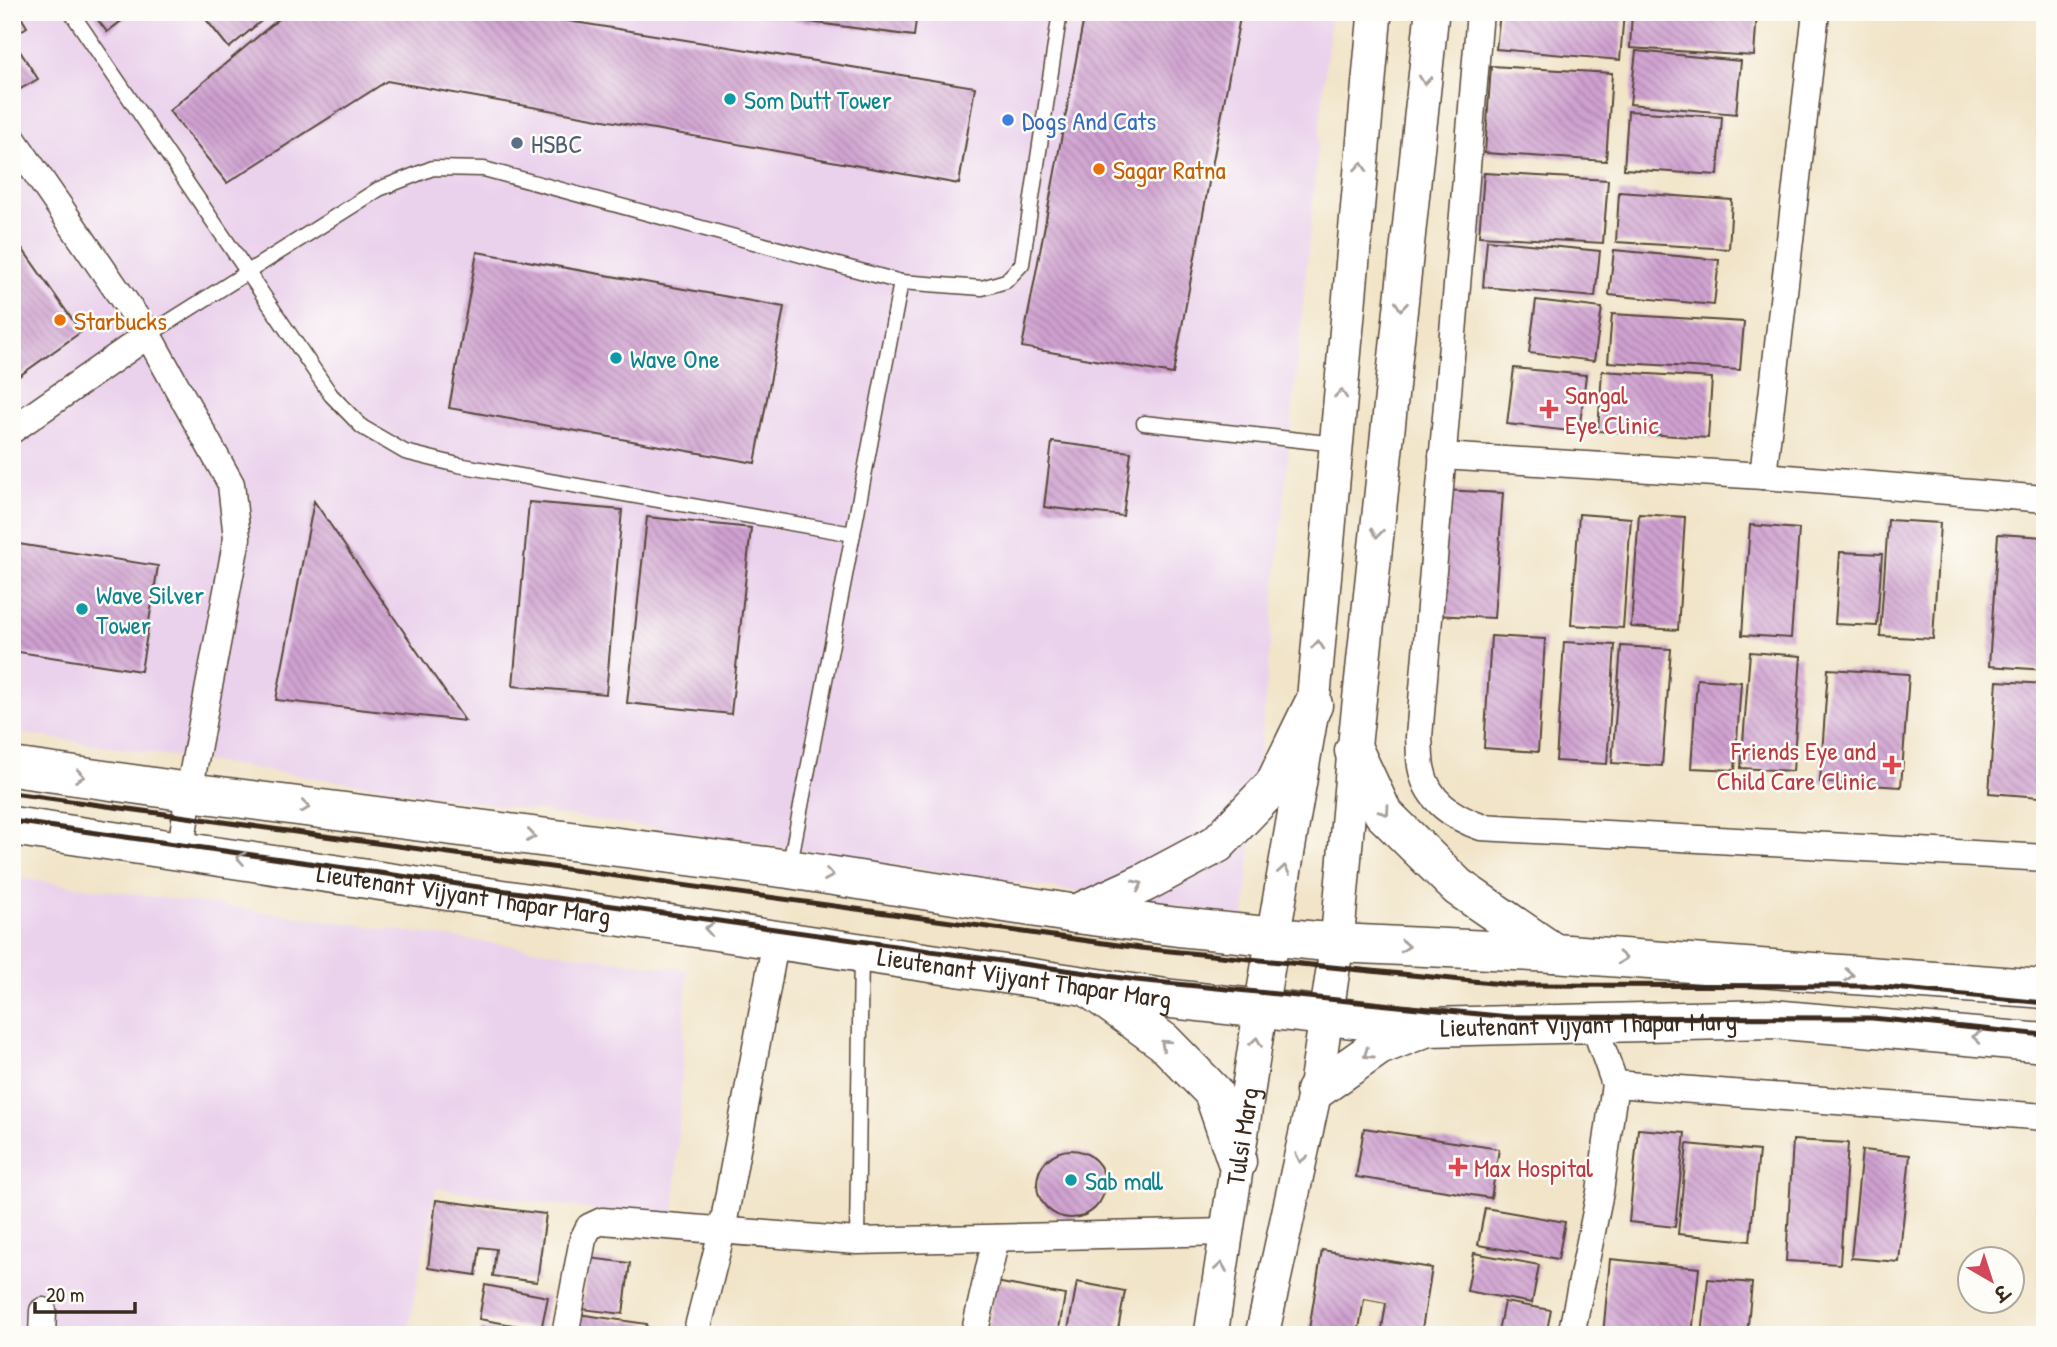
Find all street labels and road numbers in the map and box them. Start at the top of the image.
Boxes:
street label: Lieutenant Vijyant Thapar Marg [315,854,613,933]
street label: Lieutenant Vijyant Thapar Marg [876,938,1174,1016]
street label: Lieutenant Vijyant Thapar Marg [1440,1002,1737,1044]
street label: Tulsi Marg [1216,1085,1266,1188]

